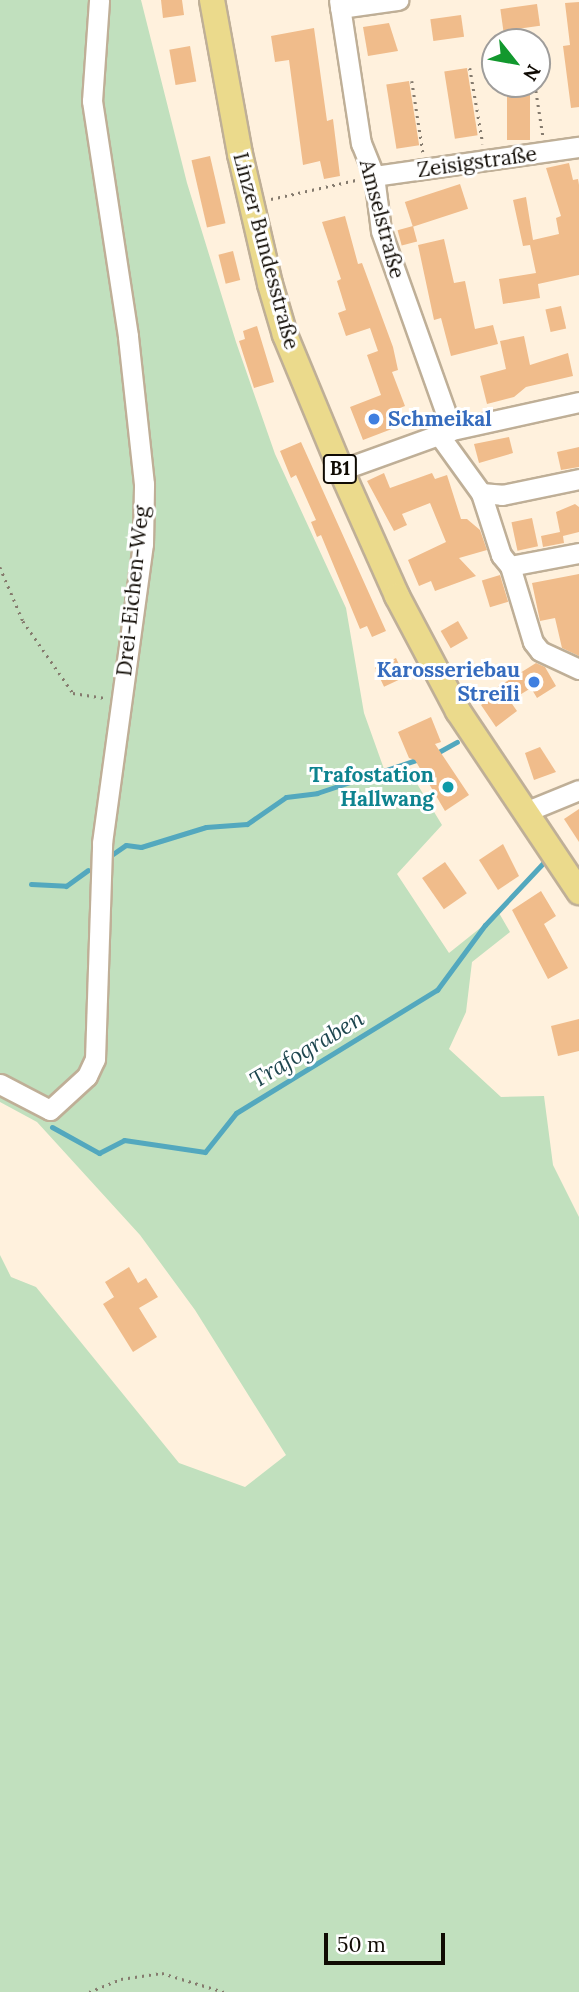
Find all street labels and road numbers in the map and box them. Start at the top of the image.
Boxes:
street label: Zeisigstraße [416,141,538,183]
street label: Linzer Bundesstraße [228,150,304,352]
street label: Amselstraße [354,157,410,281]
road number: B1 [322,454,358,484]
street label: Drei-Eichen-Weg [112,504,154,678]

